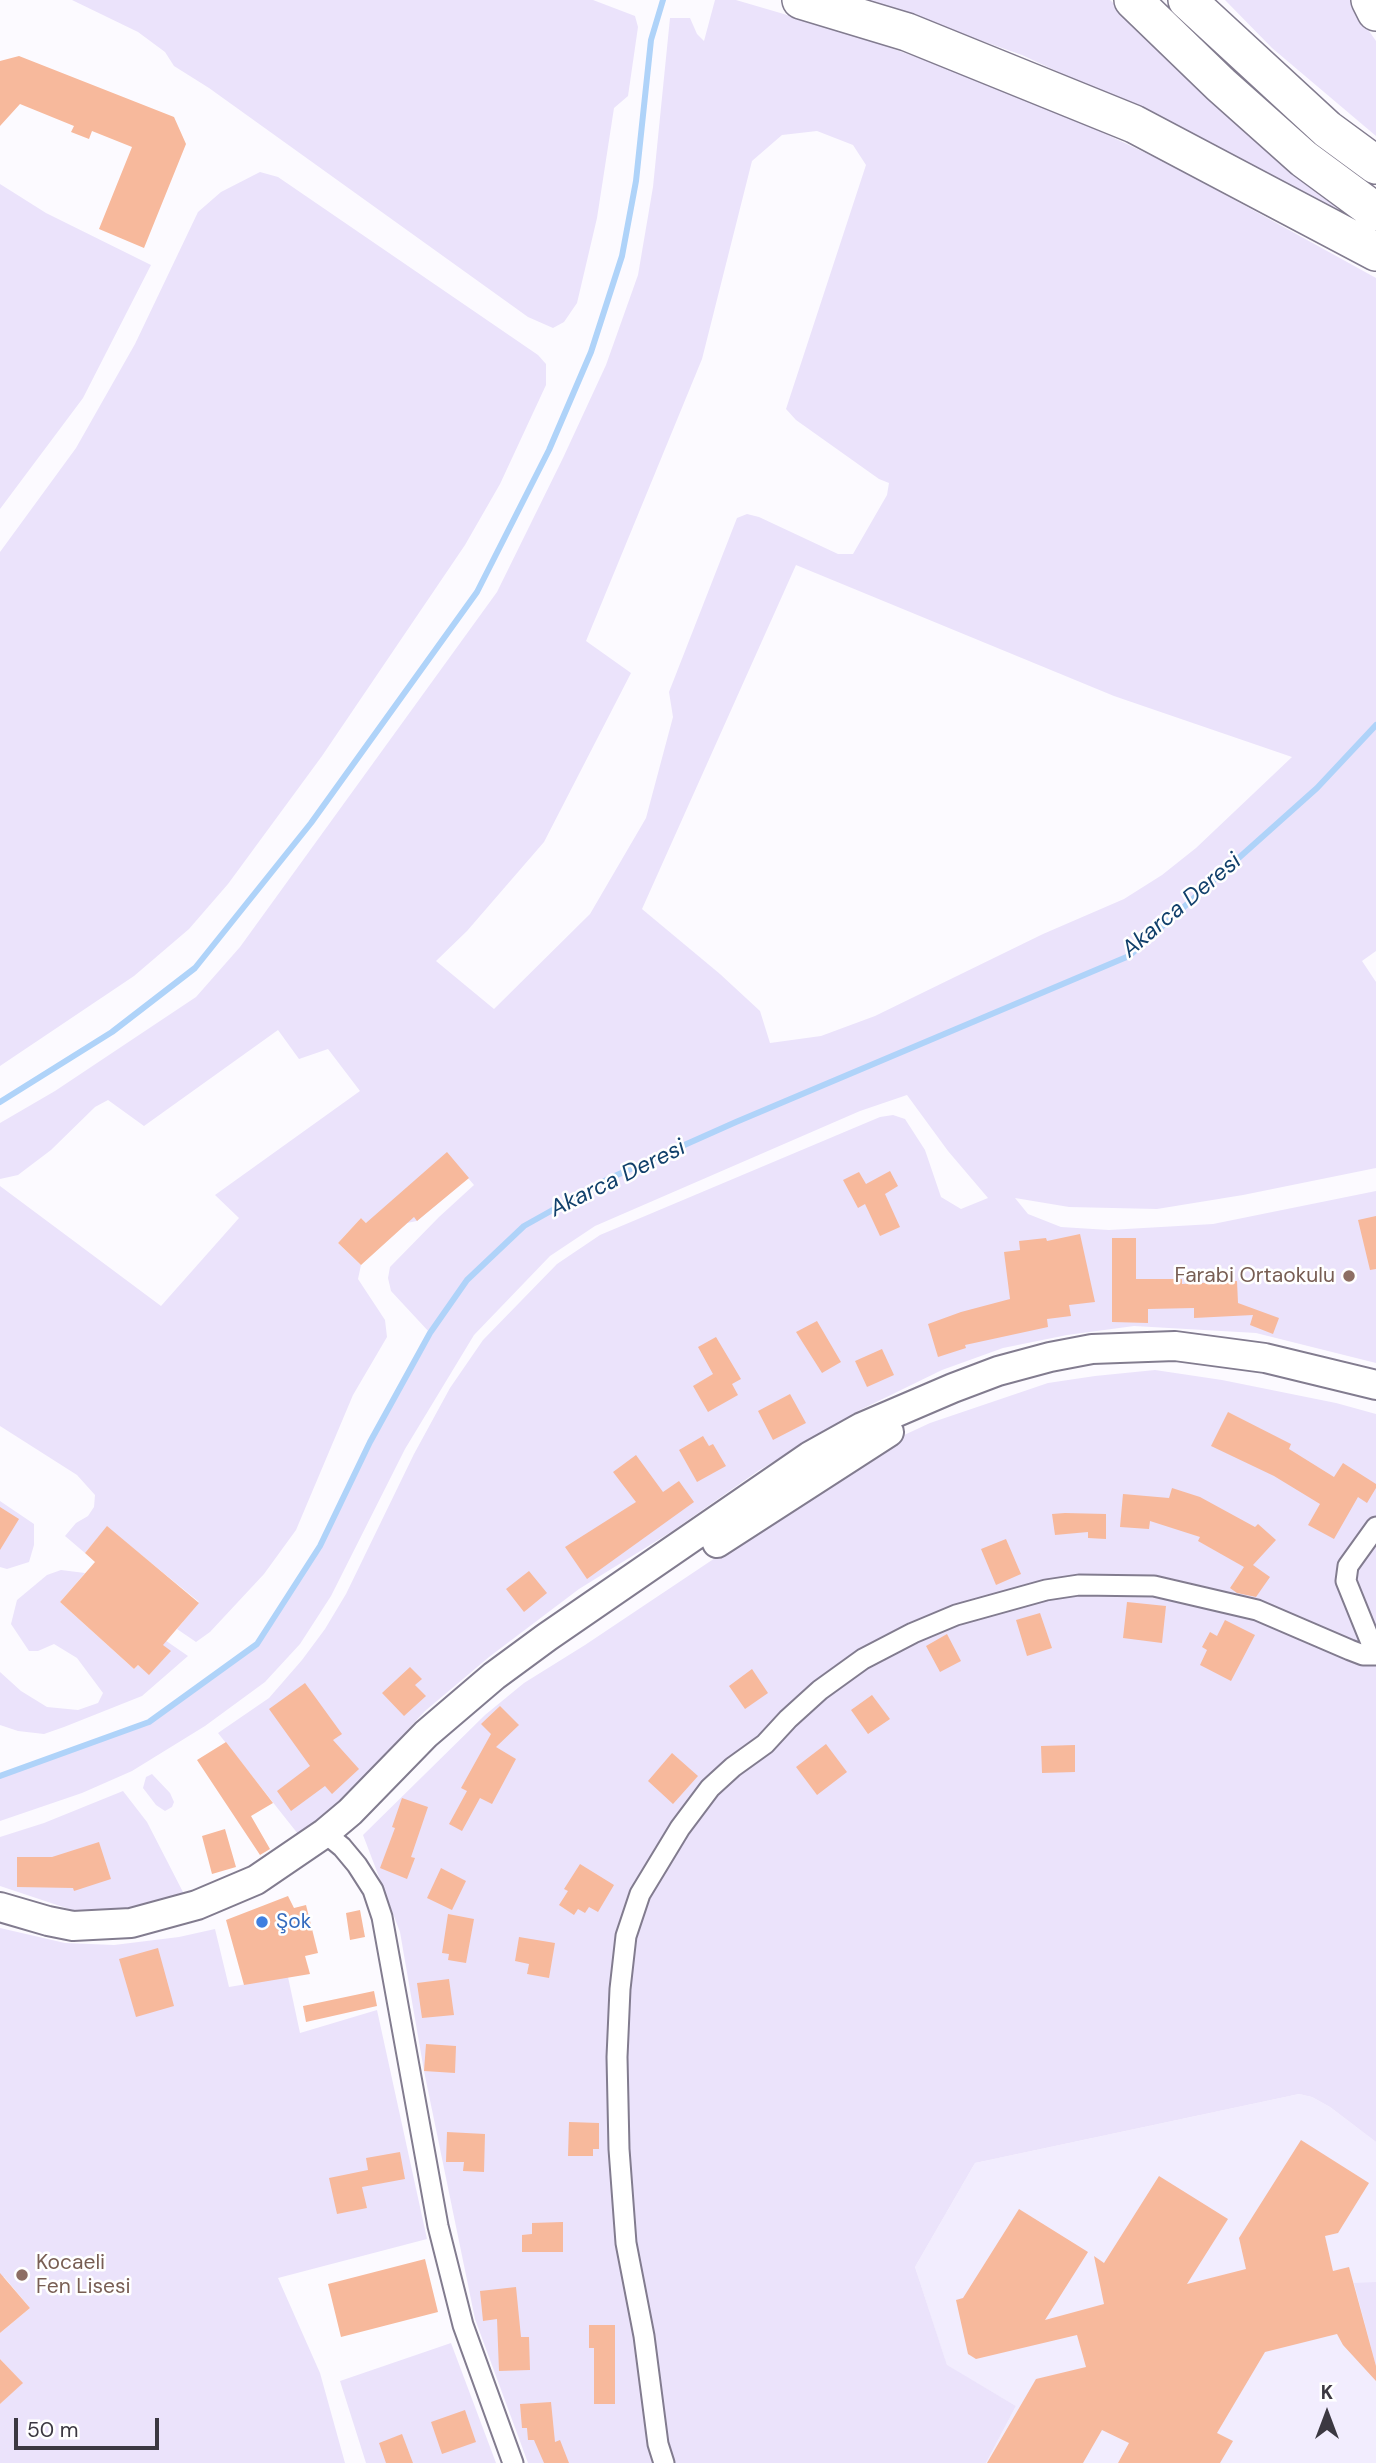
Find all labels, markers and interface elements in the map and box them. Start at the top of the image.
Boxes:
water label: Akarca Deresi [1117,848,1247,964]
water label: Akarca Deresi [546,1134,690,1224]
place label: Farabi Ortaokulu [1175,1263,1335,1289]
marker: Farabi Ortaokulu [1341,1268,1357,1284]
place label: Şok [276,1909,311,1935]
marker: Şok [254,1914,270,1930]
place label: Kocaeli Fen Lisesi [36,2250,131,2300]
marker: Kocaeli Fen Lisesi [14,2267,30,2283]
north arrow [1292,2379,1362,2449]
text: K [1321,2380,1333,2405]
scale bar [18,2404,163,2448]
text: 50 m [27,2416,78,2444]

